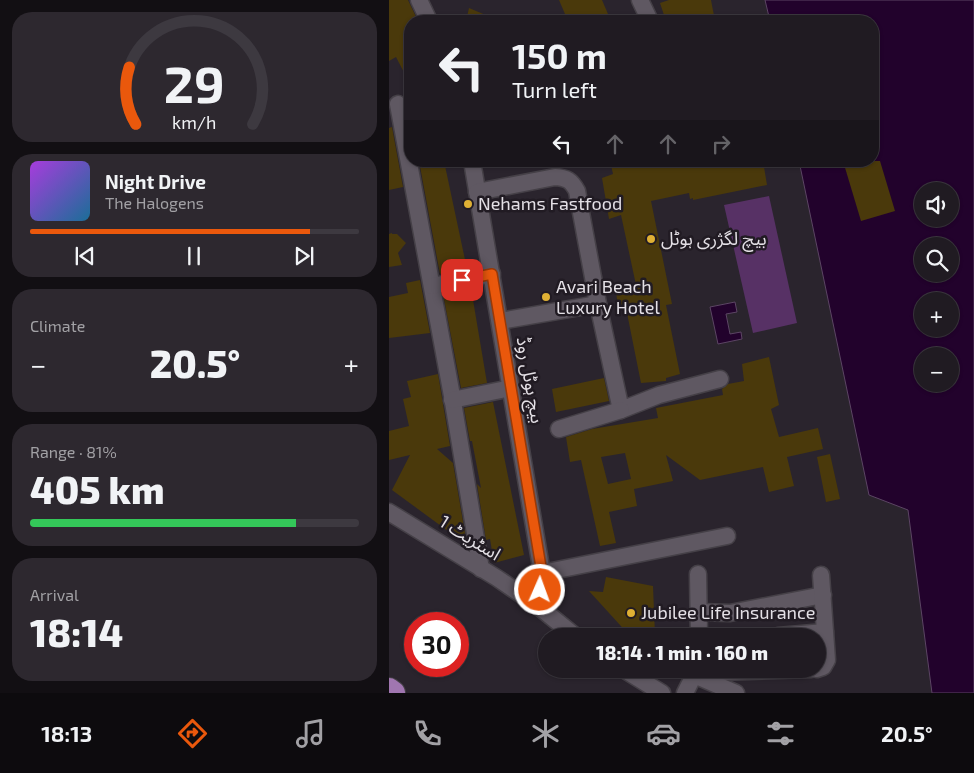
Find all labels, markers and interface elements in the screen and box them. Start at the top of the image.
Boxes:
text: 150 m [512,34,607,76]
icon: left [429,35,494,100]
text: 29 [164,51,225,113]
text: Turn left [512,76,597,102]
text: km/h [172,111,217,133]
icon: left [548,130,576,158]
icon: ahead [601,130,629,158]
icon: ahead [654,130,682,158]
icon: right [707,130,735,158]
text: Night Drive [105,170,206,193]
map controls [914,182,959,392]
button: sound [914,182,959,227]
place label: Nehams Fastfood [478,192,622,214]
text: The Halogens [105,193,204,212]
marker: Nehams Fastfood [462,198,474,210]
place label: بیچ لگژری ہوٹل [661,227,767,252]
marker: بیچ لگژری ہوٹل [645,233,657,245]
button: search [914,237,959,282]
icon: previous [71,242,99,270]
icon: pause [180,242,208,270]
icon: next [290,242,318,270]
pin [441,259,483,301]
icon: arrive [448,266,476,294]
place label: Avari Beach Luxury Hotel [556,275,660,318]
marker: Avari Beach Luxury Hotel [540,291,552,303]
button: + [914,292,959,337]
text: Climate [30,316,85,335]
street label: بیچ ہوٹل روڈ [510,335,549,425]
text: 20.5° [150,340,240,386]
text: − [30,347,46,381]
text: + [344,347,359,381]
button: − [914,347,959,392]
text: Range · 81% [30,442,117,461]
text: 405 km [30,466,164,512]
street label: اسٹریٹ 1 [435,510,505,565]
position arrow [513,563,565,615]
text: Arrival [30,585,79,604]
place label: Jubilee Life Insurance [641,601,815,623]
marker: Jubilee Life Insurance [625,607,637,619]
text: 18:14 [30,609,123,655]
speed limit sign: 30 [404,612,469,677]
text: 18:14 · 1 min · 160 m [596,641,768,664]
icon: directions [175,716,210,751]
icon: music [293,716,328,751]
icon: phone [410,716,445,751]
icon: climate [528,716,563,751]
icon: car [646,716,681,751]
icon: filters [763,716,798,751]
text: 18:13 [41,720,92,746]
text: 20.5° [881,720,933,746]

